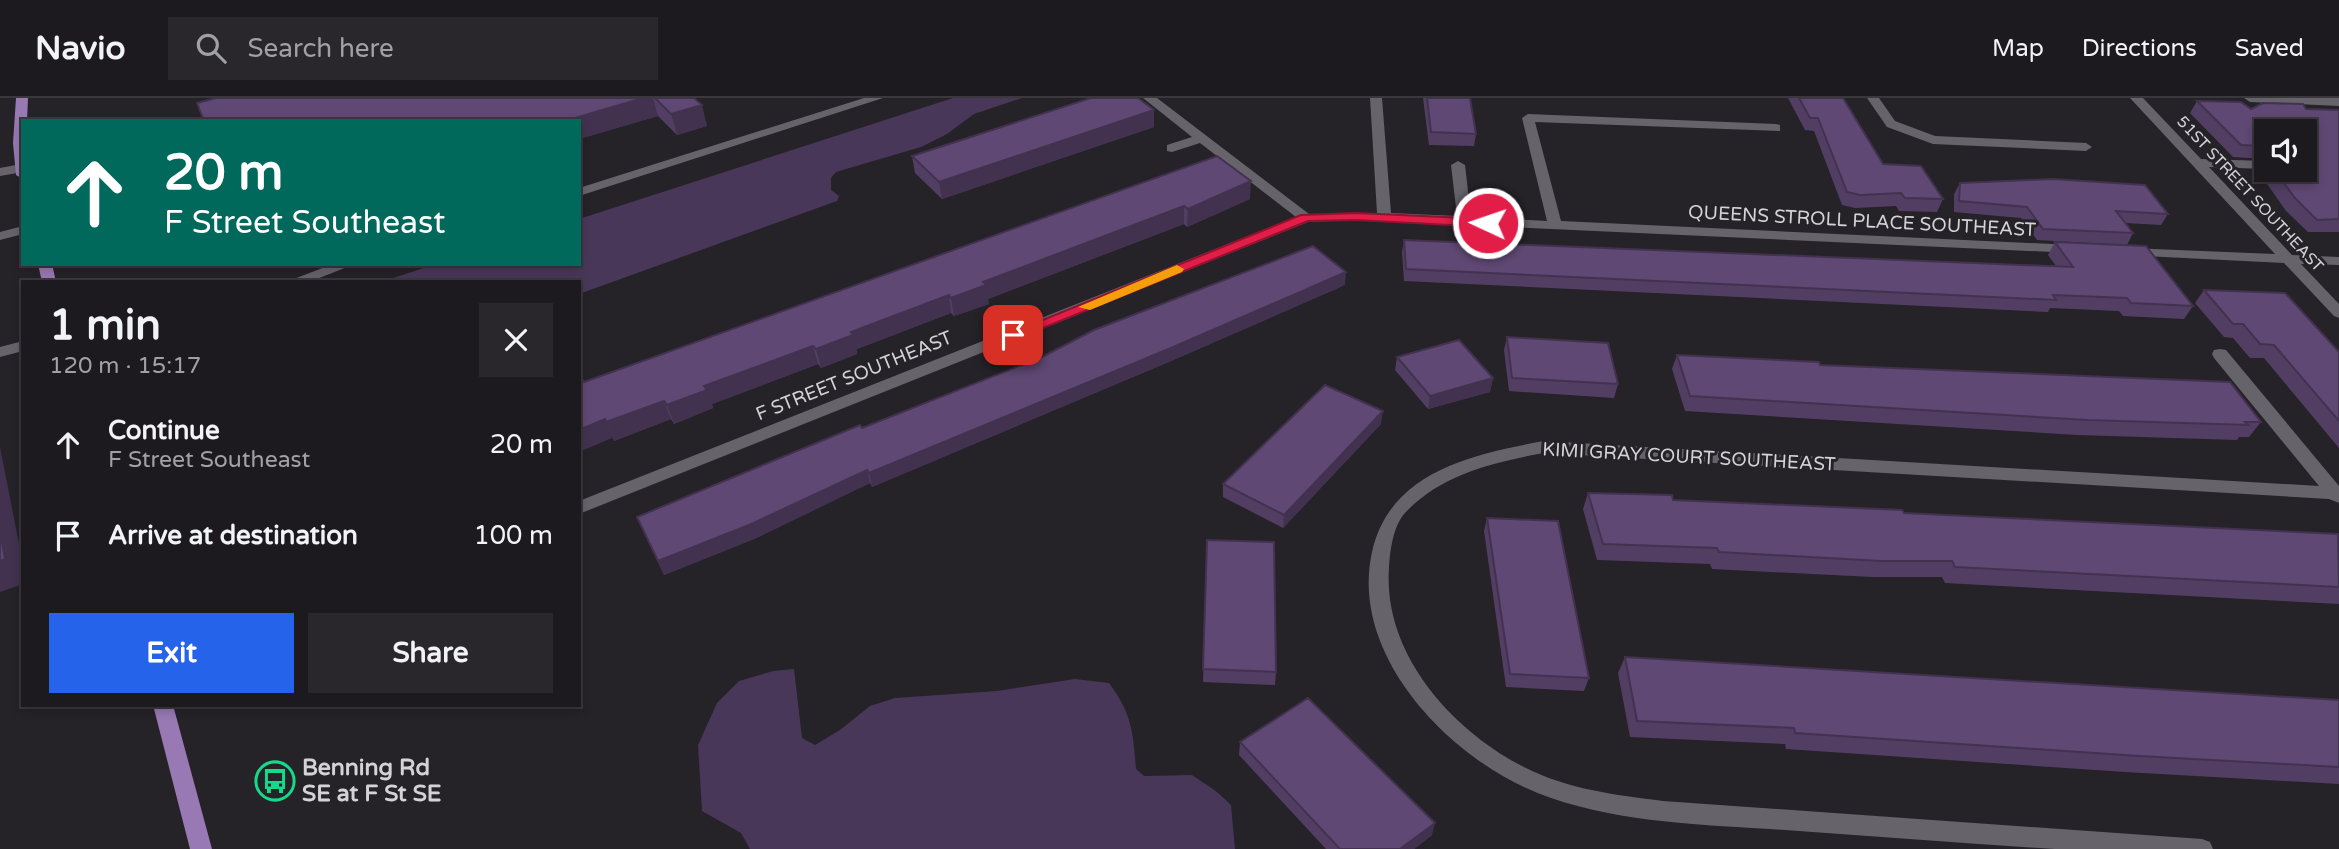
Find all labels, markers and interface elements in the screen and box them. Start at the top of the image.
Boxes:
search box [168,17,658,80]
text: Navio [35,29,126,68]
icon: search [192,29,230,67]
text: Search here [248,33,394,64]
text: Map [1992,34,2044,63]
text: Directions [2082,34,2197,63]
text: Saved [2235,34,2304,63]
street label: 51ST STREET SOUTHEAST [2172,112,2328,276]
map controls [2254,119,2317,182]
button: sound [2254,119,2317,182]
text: 20 m [164,144,283,203]
icon: ahead [49,147,140,238]
position arrow [1451,186,1525,260]
street label: QUEENS STROLL PLACE SOUTHEAST [1688,201,2037,241]
text: F Street Southeast [164,204,445,242]
text: 1 min [49,300,161,351]
button: close [479,303,553,377]
pin [983,305,1043,365]
icon: arrive [994,316,1032,354]
street label: F STREET SOUTHEAST [753,326,956,425]
text: 120 m · 15:17 [49,352,201,380]
text: Continue [108,415,220,446]
icon: ahead [49,426,87,464]
text: 20 m [490,429,553,460]
street label: KIMI GRAY COURT SOUTHEAST [1542,438,1837,476]
text: F Street Southeast [108,446,310,474]
icon: arrive [49,517,87,555]
text: Arrive at destination [108,520,358,551]
text: 100 m [473,520,553,551]
button: Exit [49,613,294,693]
button: Share [308,613,553,693]
place label: Benning Rd SE at F St SE [302,754,441,808]
bus stop icon: Benning Rd SE at F St SE [254,760,296,802]

